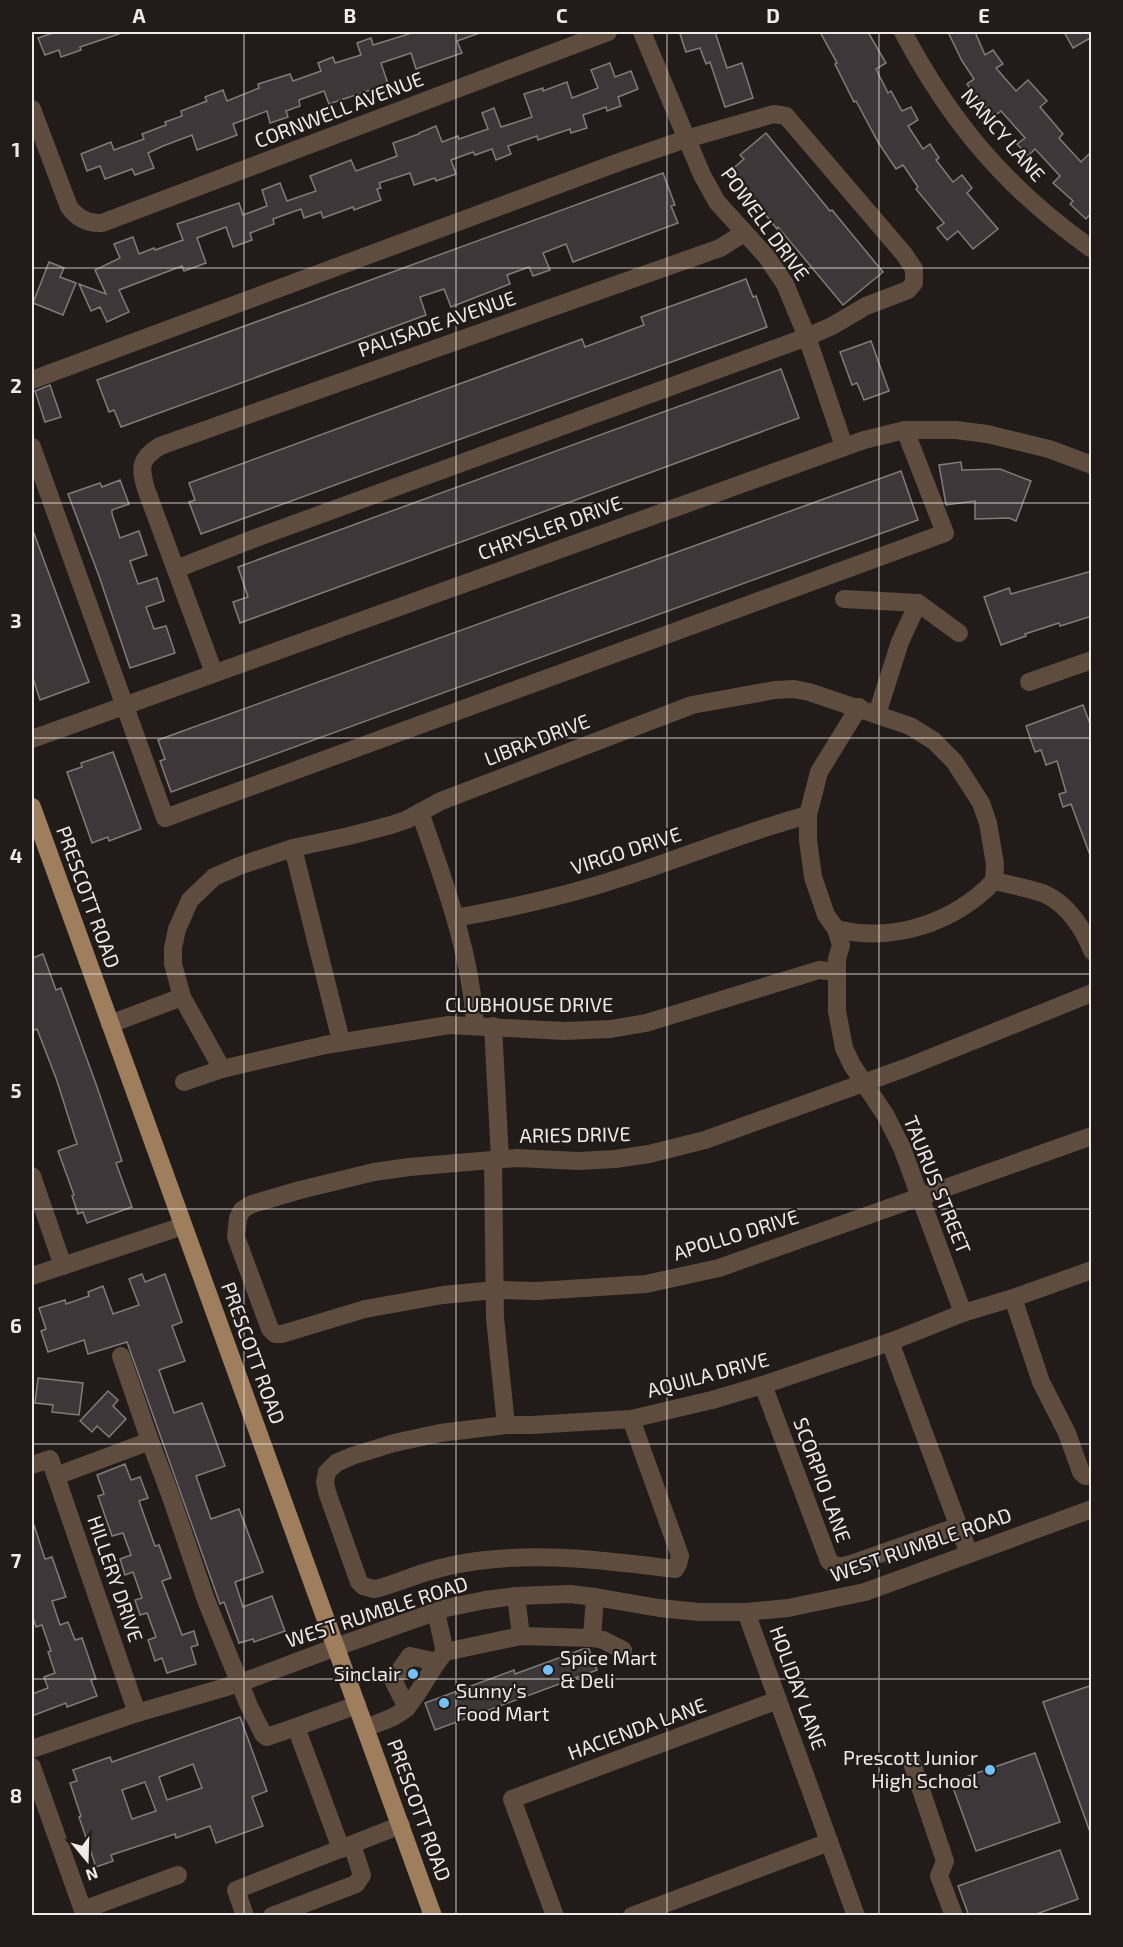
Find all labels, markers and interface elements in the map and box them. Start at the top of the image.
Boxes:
text: A [132,3,146,27]
text: B [344,3,356,27]
text: C [556,3,568,27]
text: D [766,3,780,27]
text: E [978,3,990,27]
street label: CORNWELL AVENUE [251,66,426,152]
street label: NANCY LANE [957,83,1051,186]
text: 1 [12,137,20,161]
street label: POWELL DRIVE [717,162,815,285]
street label: PALISADE AVENUE [355,285,519,361]
text: 2 [10,373,22,397]
street label: CHRYSLER DRIVE [474,490,625,564]
text: 3 [10,608,22,632]
street label: LIBRA DRIVE [481,708,593,770]
street label: VIRGO DRIVE [568,821,684,879]
street label: PRESCOTT ROAD [52,822,126,971]
text: 4 [10,843,23,867]
street label: CLUBHOUSE DRIVE [445,992,613,1016]
text: 5 [10,1078,22,1102]
street label: TAURUS STREET [899,1112,977,1257]
street label: ARIES DRIVE [519,1121,631,1147]
street label: APOLLO DRIVE [670,1204,801,1265]
street label: PRESCOTT ROAD [217,1278,291,1427]
text: 6 [10,1313,22,1337]
street label: AQUILA DRIVE [644,1346,771,1402]
street label: SCORPIO LANE [789,1414,857,1545]
street label: WEST RUMBLE ROAD [827,1502,1014,1586]
street label: HILLERY DRIVE [83,1512,149,1645]
text: 7 [11,1548,22,1572]
street label: WEST RUMBLE ROAD [283,1570,471,1652]
street label: HOLIDAY LANE [765,1622,832,1753]
place label: Spice Mart & Deli [560,1645,657,1692]
place label: Sinclair [334,1661,401,1685]
marker: Spice Mart & Deli [541,1663,555,1677]
marker: Sinclair [406,1667,420,1681]
place label: Sunny's Food Mart [456,1678,550,1725]
street label: HACIENDA LANE [564,1692,709,1764]
marker: Sunny's Food Mart [437,1696,451,1710]
street label: PRESCOTT ROAD [383,1735,457,1884]
place label: Prescott Junior High School [843,1745,978,1792]
marker: Prescott Junior High School [983,1763,997,1777]
text: 8 [10,1783,22,1807]
north arrow [57,1830,117,1890]
text: N [83,1864,101,1886]

